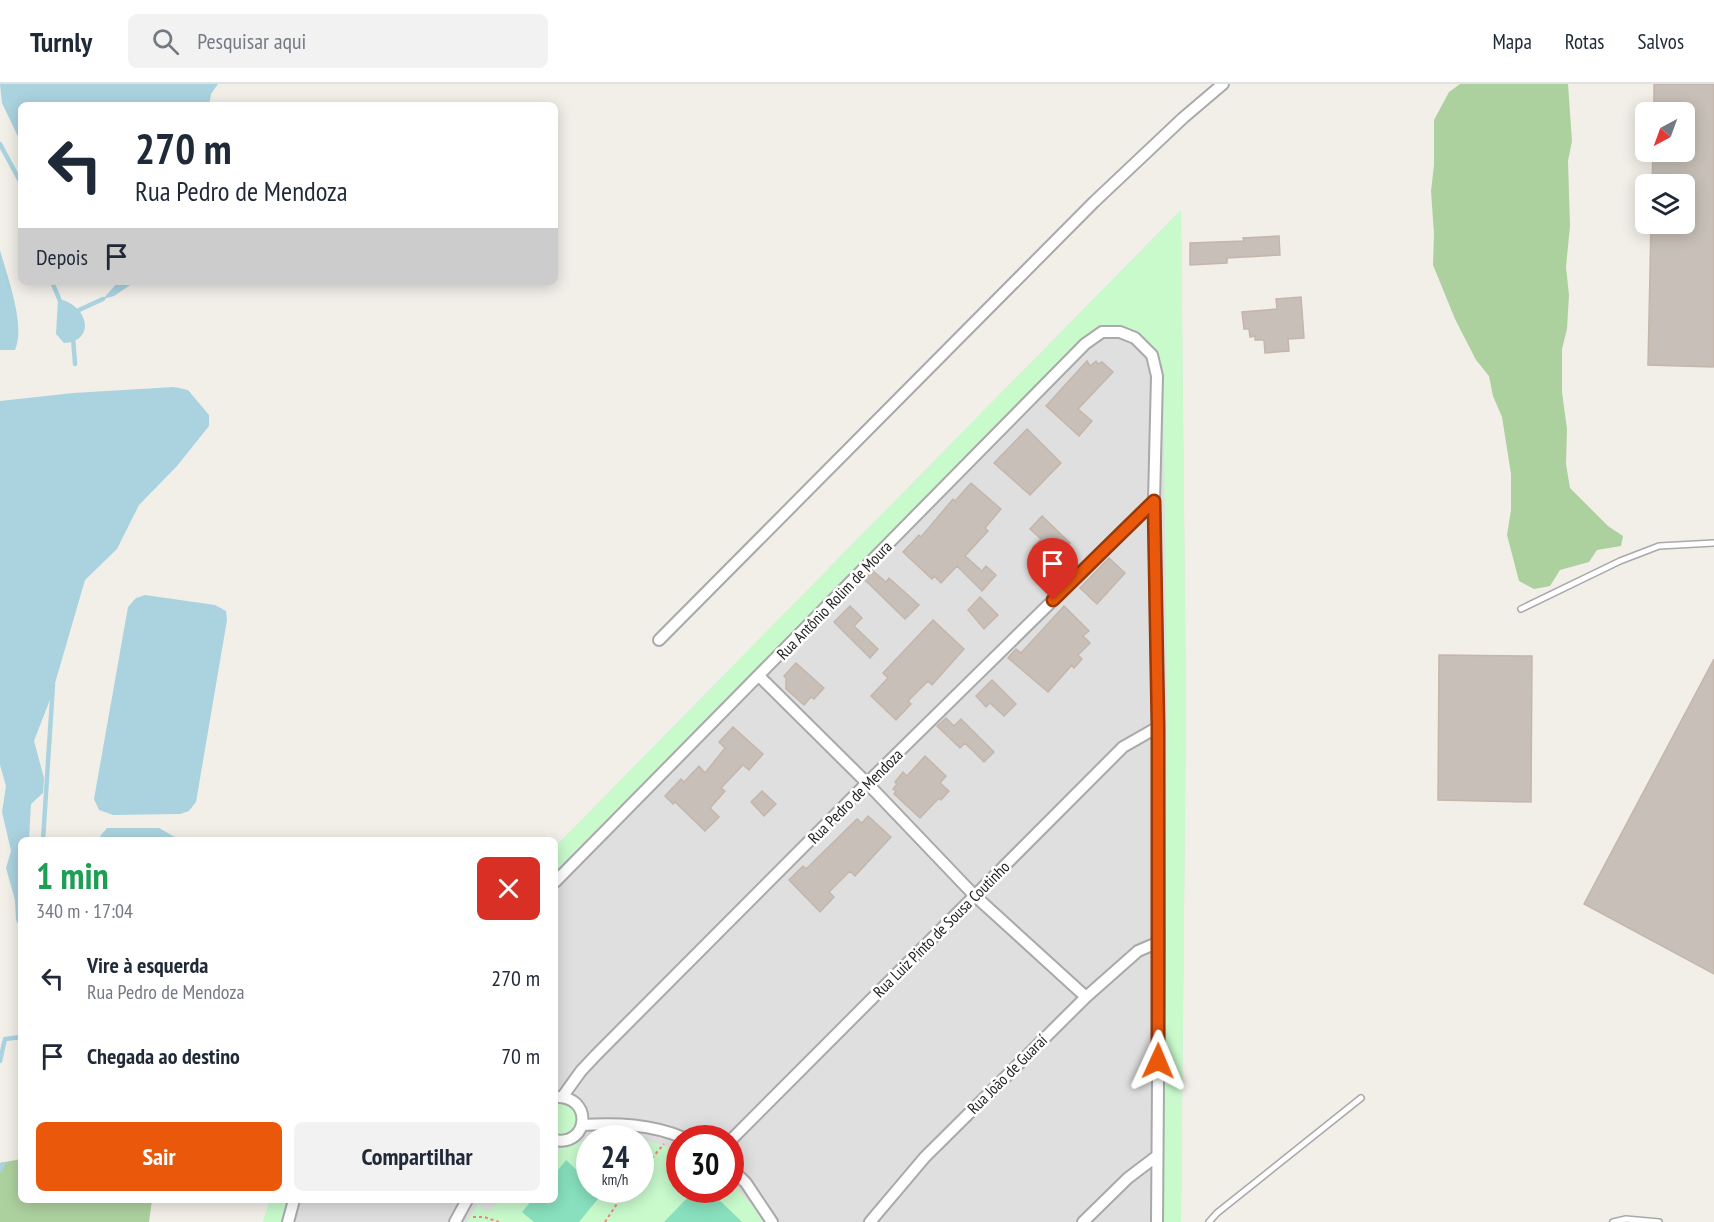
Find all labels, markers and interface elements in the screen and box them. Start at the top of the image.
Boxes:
search box [128,14,548,68]
text: Turnly [30,23,92,60]
icon: search [149,25,182,58]
text: Pesquisar aqui [197,27,306,55]
text: Mapa [1492,28,1532,55]
text: Rotas [1565,28,1604,55]
text: Salvos [1637,28,1684,55]
north arrow [1635,102,1695,162]
map controls [1635,102,1695,234]
text: 270 m [135,121,232,176]
icon: left [36,126,114,204]
text: Rua Pedro de Mendoza [135,174,348,208]
button: layers [1635,174,1695,234]
icon: arrive [100,240,133,273]
text: Depois [36,243,88,271]
street label: Rua Antônio Rolim de Moura [772,536,896,664]
pin [1027,538,1078,600]
icon: arrive [1036,547,1069,580]
street label: Rua Pedro de Mendoza [803,744,907,848]
text: 1 min [36,852,109,899]
button: close [477,857,540,920]
street label: Rua Luiz Pinto de Sousa Coutinho [869,857,1013,1001]
text: 340 m · 17:04 [36,898,133,924]
text: Vire à esquerda [87,951,208,979]
icon: left [36,962,69,995]
text: 270 m [491,964,540,992]
text: Rua Pedro de Mendoza [87,979,244,1005]
position arrow [1126,1029,1190,1093]
street label: Rua João de Guaraí [963,1030,1051,1118]
icon: arrive [36,1040,69,1073]
text: Chegada ao destino [87,1042,240,1070]
text: 70 m [501,1042,540,1070]
button: Sair [36,1122,282,1191]
button: Compartilhar [294,1122,540,1191]
speed limit sign: 30 [666,1125,744,1203]
text: 24 [601,1137,629,1176]
text: km/h [602,1170,628,1189]

